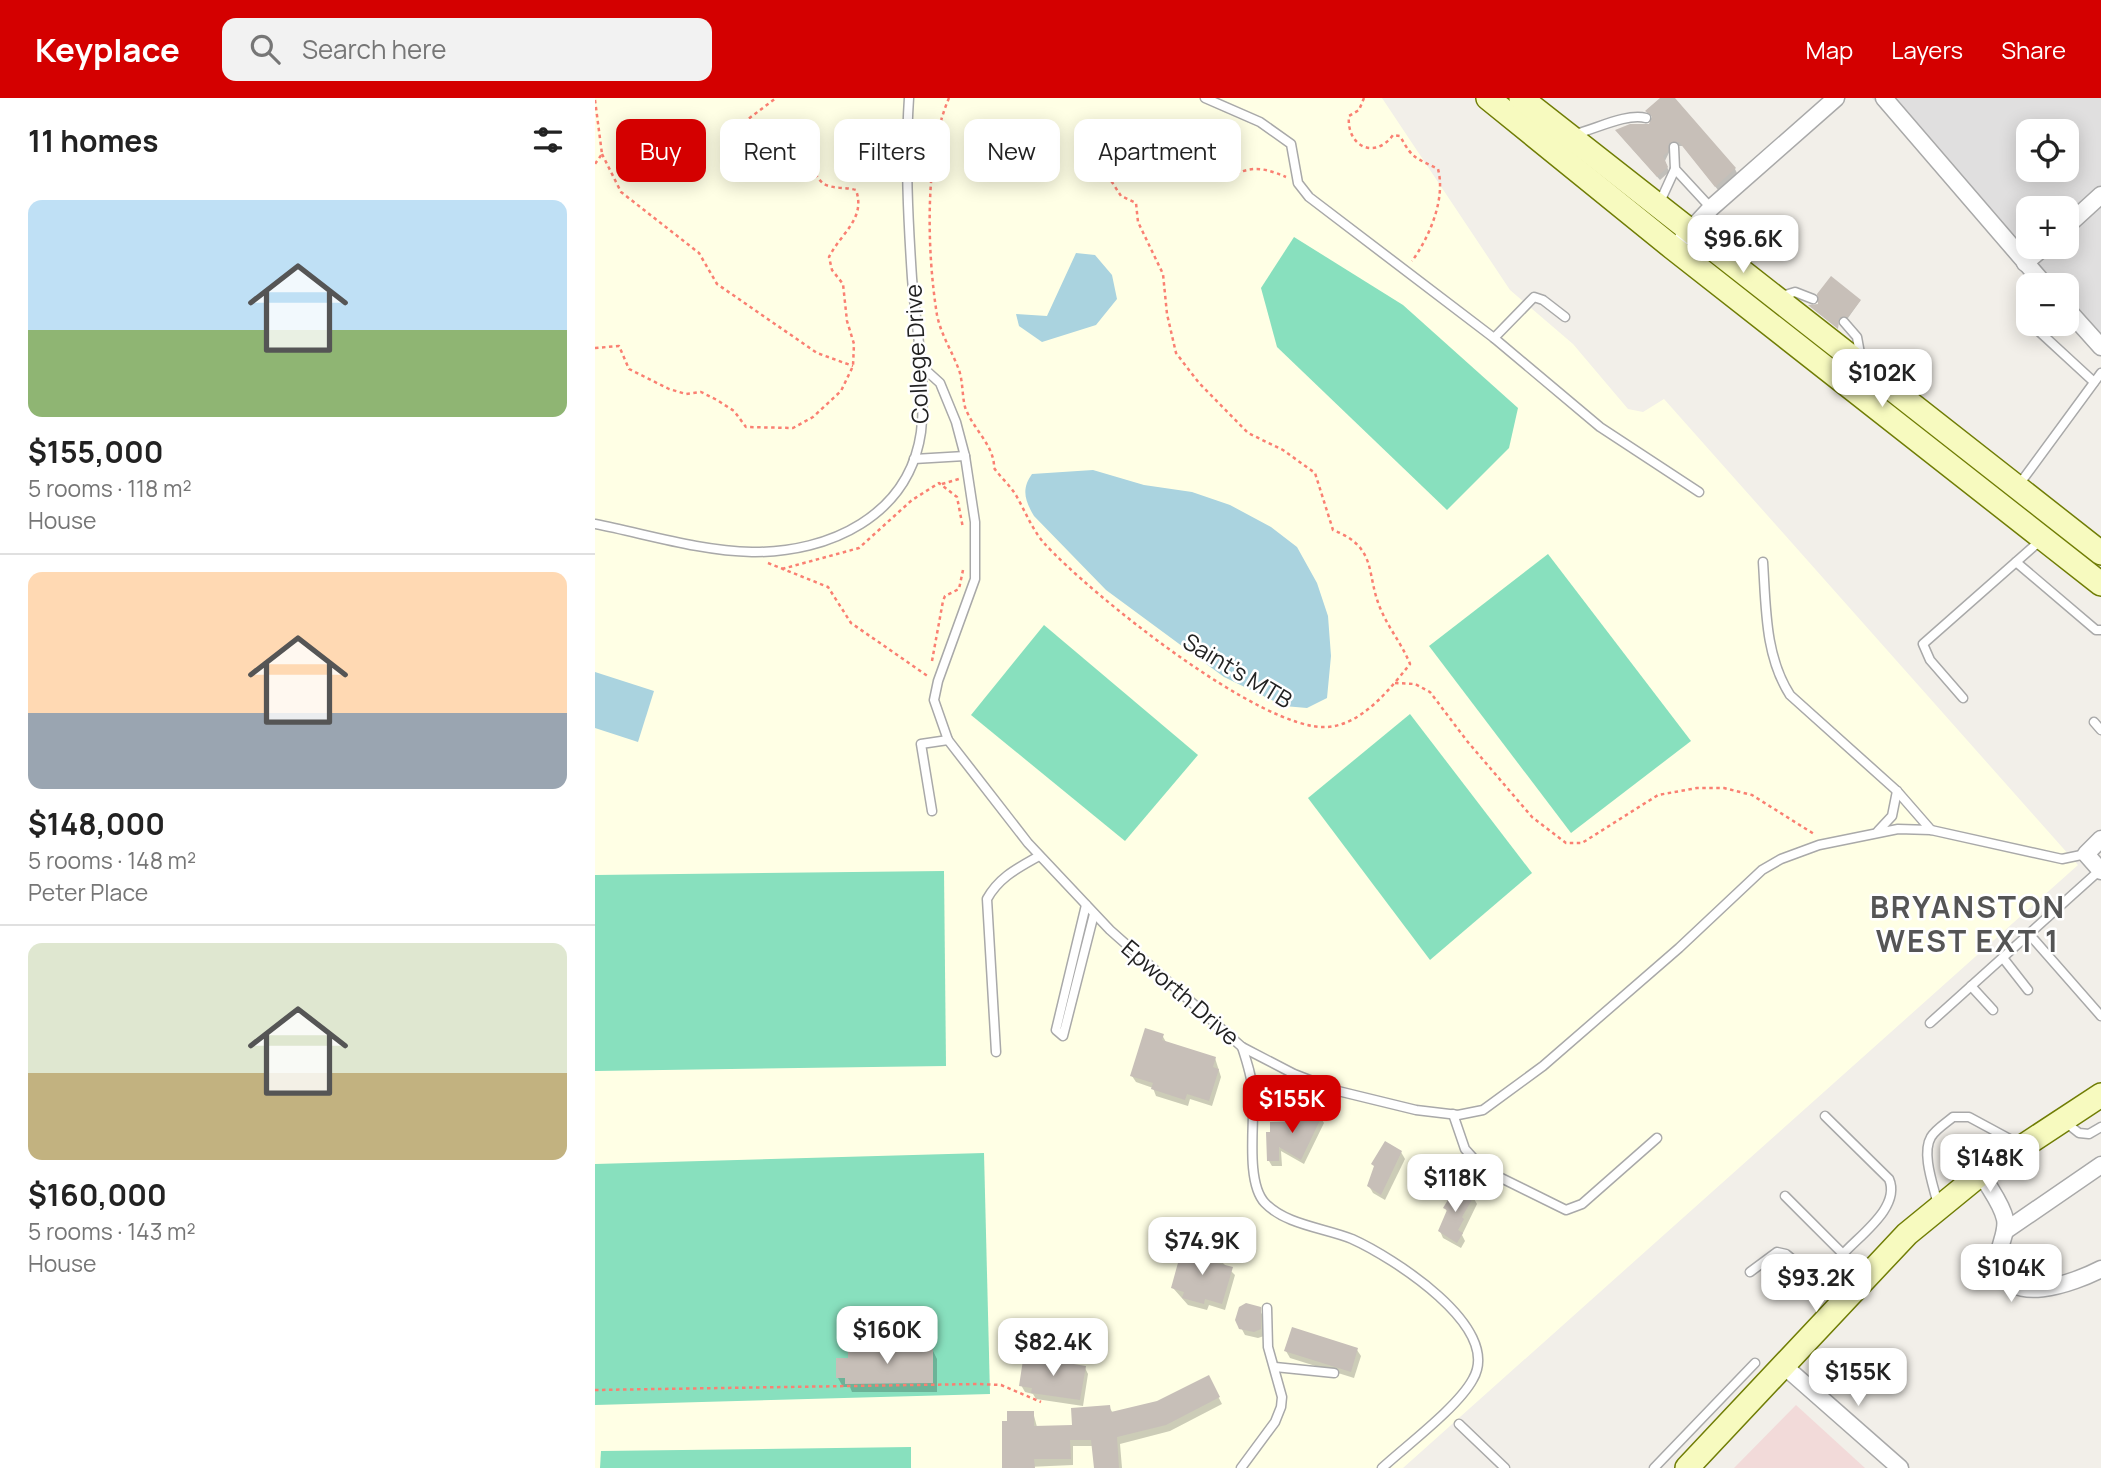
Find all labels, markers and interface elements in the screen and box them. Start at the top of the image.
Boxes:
search box [222,18,712,81]
text: Keyplace [35,27,180,72]
icon: search [246,30,284,68]
text: Search here [302,31,447,67]
text: Map [1806,33,1853,66]
text: Layers [1891,33,1963,66]
text: Share [2001,33,2066,66]
chip: Buy [616,119,706,182]
chip: Rent [720,119,820,182]
chip: Filters [834,119,950,182]
chip: New [964,119,1060,182]
chip: Apartment [1074,119,1241,182]
map controls [2016,119,2079,336]
button: locate [2016,119,2079,182]
text: 11 homes [28,120,159,161]
icon: filters [529,121,567,159]
button: + [2016,196,2079,259]
pin: $96.6K [1686,216,1800,275]
text: $96.6K [1703,222,1783,254]
icon: home [235,245,361,371]
button: − [2016,273,2079,336]
street label: College Drive [896,283,936,425]
pin: $102K [1833,350,1931,409]
text: $102K [1848,356,1916,388]
text: $155,000 [28,431,163,472]
text: 5 rooms · 118 m² [28,472,192,504]
text: House [28,504,97,536]
icon: home [235,617,361,743]
street label: Saint's MTB [1177,625,1299,715]
text: $148,000 [28,803,165,844]
text: 5 rooms · 148 m² [28,844,196,876]
text: Peter Place [28,876,148,908]
district label: BRYANSTON WEST EXT 1 [1870,886,2066,961]
street label: Epworth Drive [1115,932,1247,1052]
icon: home [235,988,361,1114]
pin: $155K [1243,1076,1341,1135]
text: $155K [1259,1082,1325,1114]
pin: $148K [1941,1134,2039,1194]
text: $148K [1956,1141,2024,1173]
pin: $118K [1406,1154,1504,1214]
text: $118K [1423,1161,1487,1193]
text: $160,000 [28,1174,167,1215]
text: 5 rooms · 143 m² [28,1215,196,1247]
pin: $74.9K [1145,1218,1259,1277]
text: $74.9K [1164,1224,1240,1256]
pin: $104K [1962,1244,2060,1304]
text: House [28,1247,97,1279]
text: $104K [1977,1251,2045,1283]
pin: $93.2K [1759,1254,1873,1314]
text: $93.2K [1777,1261,1855,1293]
pin: $160K [838,1306,936,1366]
text: $160K [853,1313,921,1345]
pin: $82.4K [996,1318,1110,1378]
text: $82.4K [1014,1325,1092,1357]
pin: $155K [1809,1348,1907,1408]
text: $155K [1825,1355,1891,1387]

